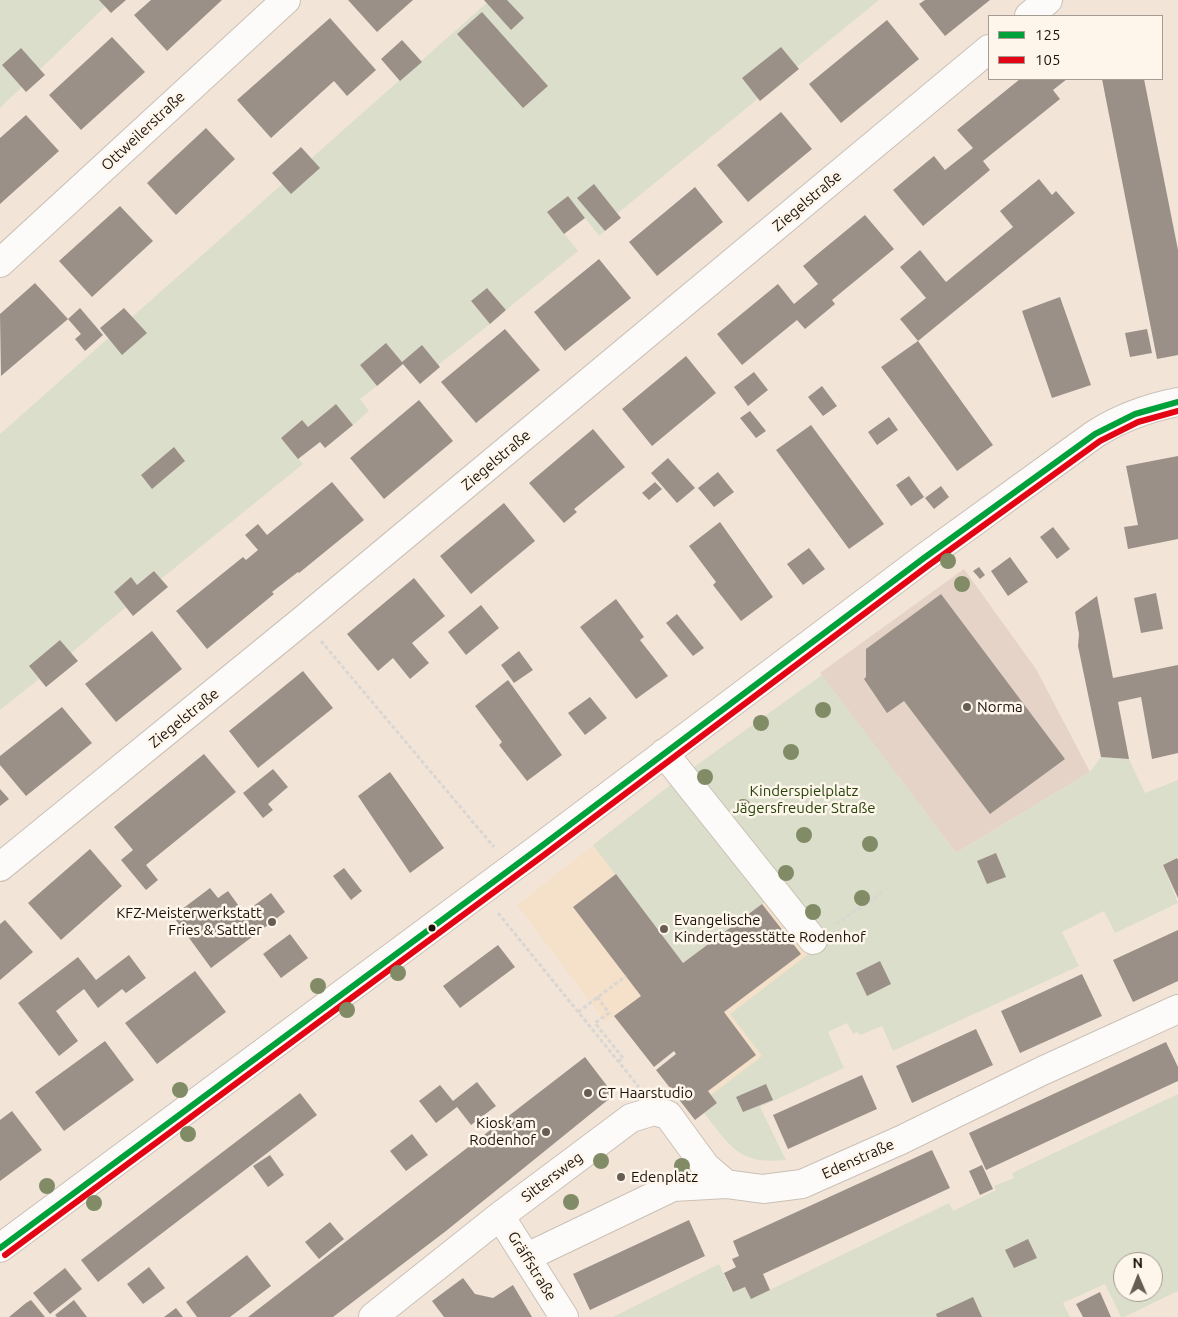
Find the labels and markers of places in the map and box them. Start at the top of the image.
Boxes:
place label: Norma [977,698,1023,716]
marker: Norma [961,701,973,713]
place label: KFZ-Meisterwerkstatt Fries & Sattler [116,904,262,939]
place label: Evangelische Kindertagesstätte Rodenhof [674,911,866,946]
marker: KFZ-Meisterwerkstatt Fries & Sattler [266,916,278,928]
unlabelled marker [427,923,437,933]
marker: Evangelische Kindertagesstätte Rodenhof [658,923,670,935]
place label: CT Haarstudio [598,1084,693,1102]
marker: CT Haarstudio [582,1087,594,1099]
place label: Kiosk am Rodenhof [469,1114,536,1149]
marker: Kiosk am Rodenhof [540,1126,552,1138]
place label: Edenplatz [631,1168,698,1186]
marker: Edenplatz [615,1171,627,1183]

